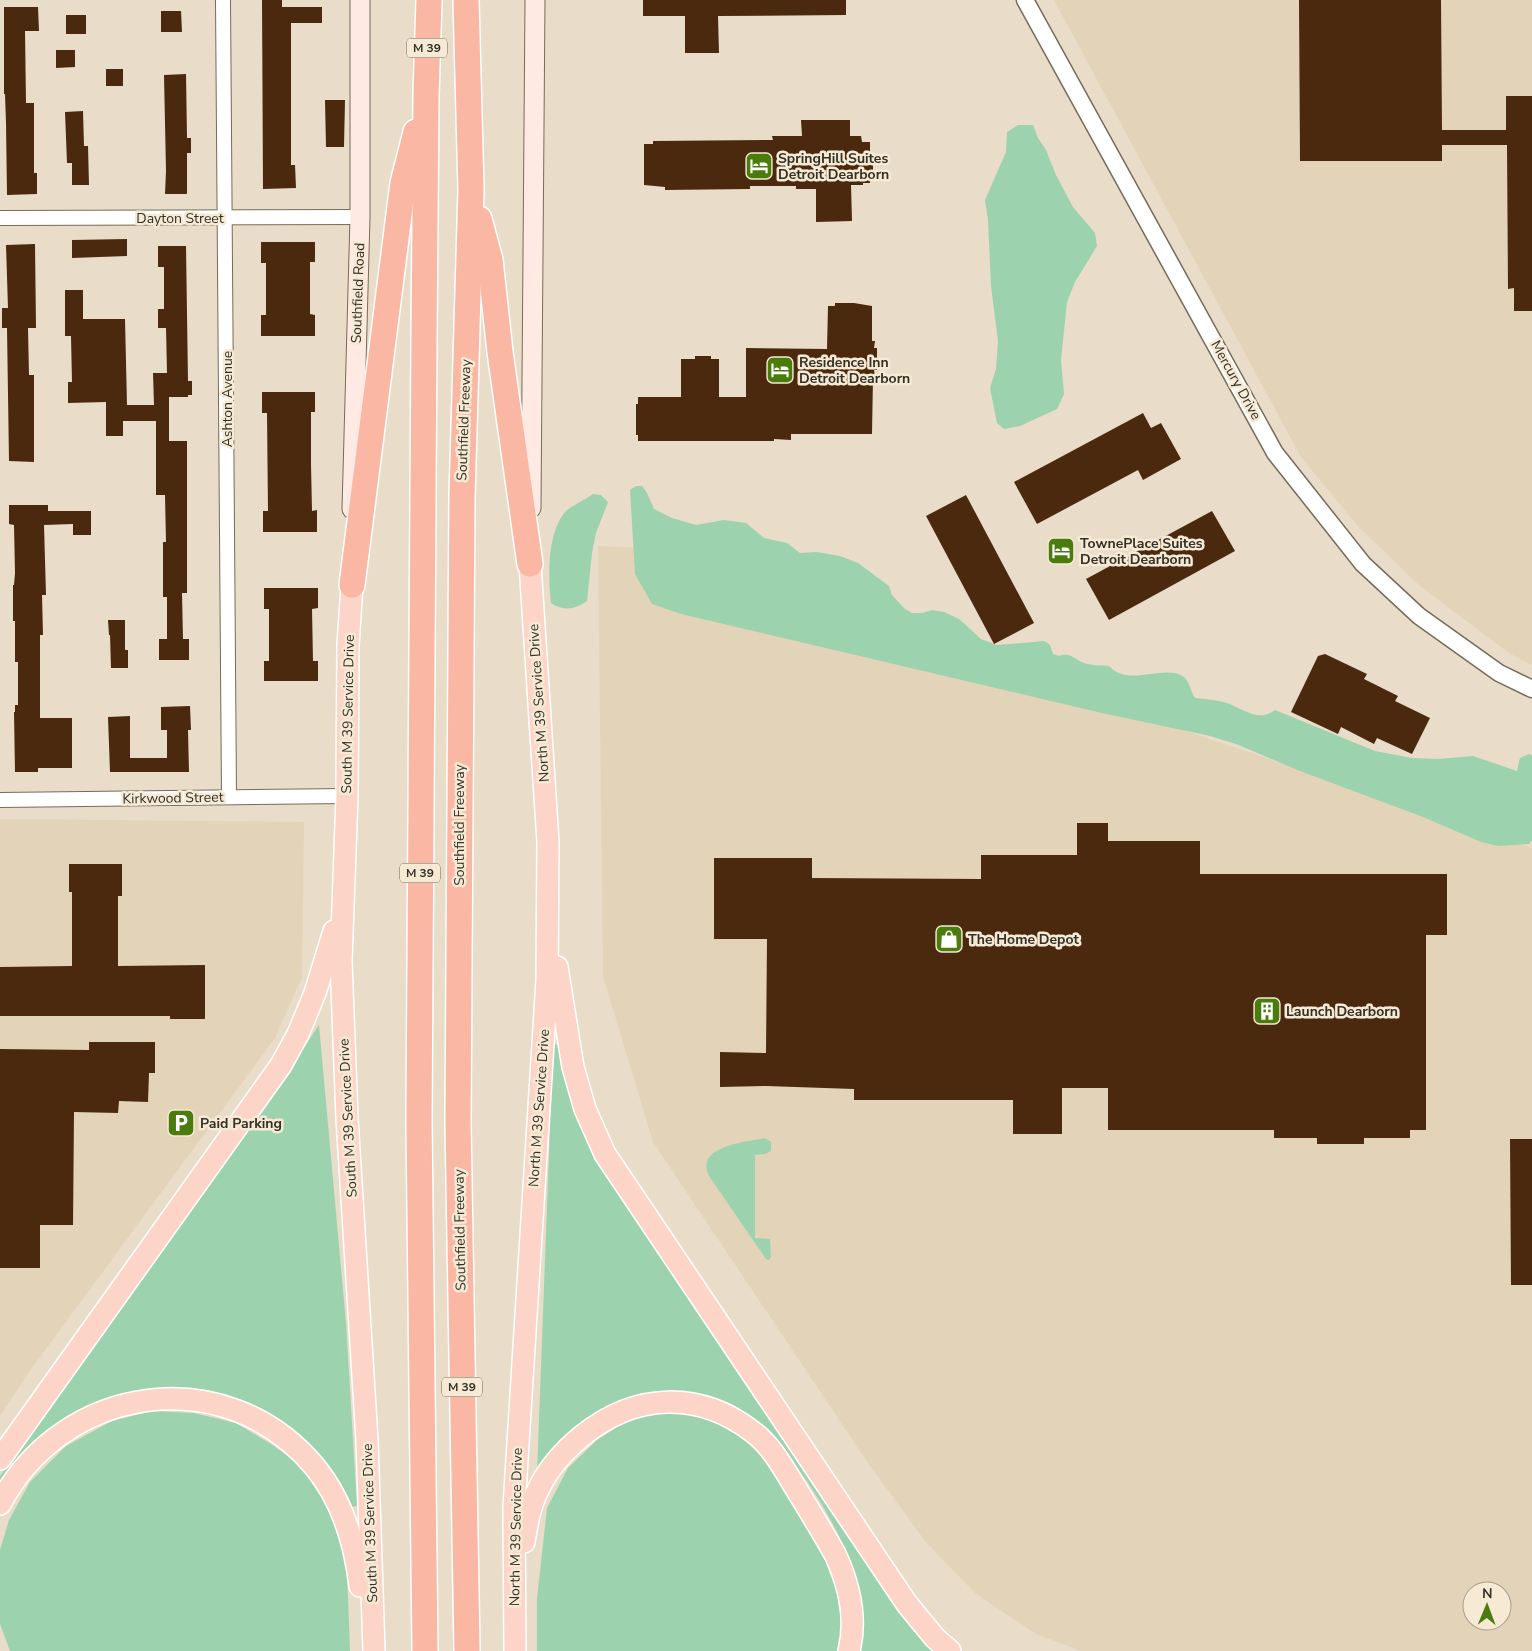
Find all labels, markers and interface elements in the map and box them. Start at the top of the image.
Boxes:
road number: M 39 [407,38,447,58]
place label: SpringHill Suites Detroit Dearborn [778,149,889,184]
hotel icon: SpringHill Suites Detroit Dearborn [744,151,774,181]
street label: Dayton Street [136,209,224,228]
street label: Southfield Road [347,242,369,344]
street label: Mercury Drive [1206,337,1266,423]
street label: Ashton Avenue [218,351,237,447]
place label: Residence Inn Detroit Dearborn [799,353,910,388]
hotel icon: Residence Inn Detroit Dearborn [765,355,795,385]
street label: Southfield Freeway [452,358,476,481]
place label: TownePlace Suites Detroit Dearborn [1080,534,1203,569]
hotel icon: TownePlace Suites Detroit Dearborn [1046,536,1076,566]
street label: North M 39 Service Drive [524,623,554,783]
street label: South M 39 Service Drive [337,634,359,794]
street label: Southfield Freeway [450,763,469,886]
street label: Kirkwood Street [122,788,224,808]
road number: M 39 [400,864,440,882]
shop icon: The Home Depot [934,924,964,954]
place label: The Home Depot [968,930,1079,949]
building icon: Launch Dearborn [1252,996,1282,1026]
place label: Launch Dearborn [1286,1002,1398,1021]
street label: North M 39 Service Drive [524,1028,554,1188]
street label: South M 39 Service Drive [334,1038,362,1198]
parking icon: Paid Parking [166,1108,196,1138]
place label: Paid Parking [200,1114,282,1133]
street label: Southfield Freeway [449,1168,471,1291]
road number: M 39 [442,1378,482,1396]
street label: South M 39 Service Drive [358,1443,382,1603]
street label: North M 39 Service Drive [505,1448,527,1606]
north arrow [1462,1581,1512,1631]
text: N [1482,1584,1493,1603]

